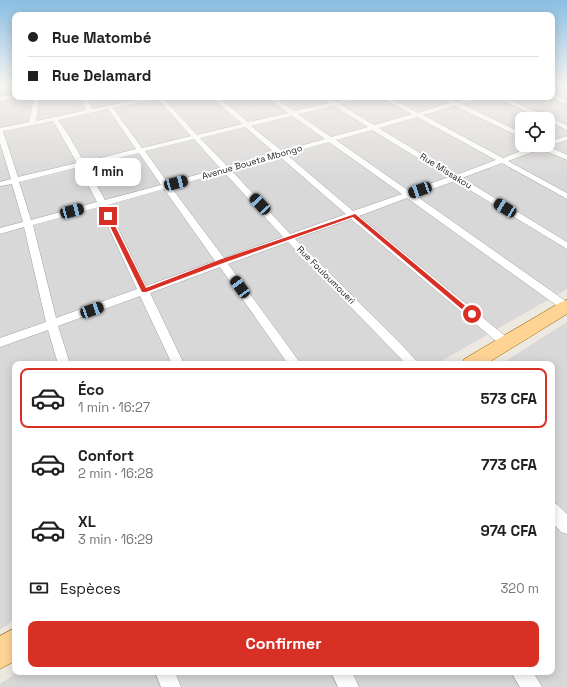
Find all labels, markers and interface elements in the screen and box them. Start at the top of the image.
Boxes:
text: Rue Matombé [52,28,151,47]
text: Rue Delamard [52,66,151,85]
map controls [515,112,555,152]
button: locate [515,112,555,152]
street label: Avenue Boueta Mbongo [200,142,304,182]
street label: Rue Missakou [418,150,474,192]
callout: 1 min [75,158,141,186]
text: 1 min [92,163,124,180]
car [163,174,189,192]
car [407,180,433,200]
car [247,191,273,217]
car [492,197,518,219]
car [59,202,85,220]
route end [99,207,117,225]
street label: Rue Fouloumoueri [294,243,358,307]
car [228,274,252,300]
car [79,300,105,320]
route start [463,305,481,323]
icon: car [30,380,66,416]
text: Éco [78,380,104,399]
text: 573 CFA [480,389,537,408]
text: 1 min · 16:27 [78,399,150,416]
icon: car [30,446,66,482]
text: Confort [78,446,134,465]
text: 773 CFA [481,455,537,474]
text: 2 min · 16:28 [78,465,153,482]
icon: car [30,512,66,548]
text: XL [78,512,96,531]
text: 974 CFA [481,521,537,540]
text: 3 min · 16:29 [78,531,153,548]
icon: cash [28,577,50,599]
text: Espèces [60,579,121,598]
text: 320 m [500,580,539,597]
button: Confirmer [28,621,539,667]

